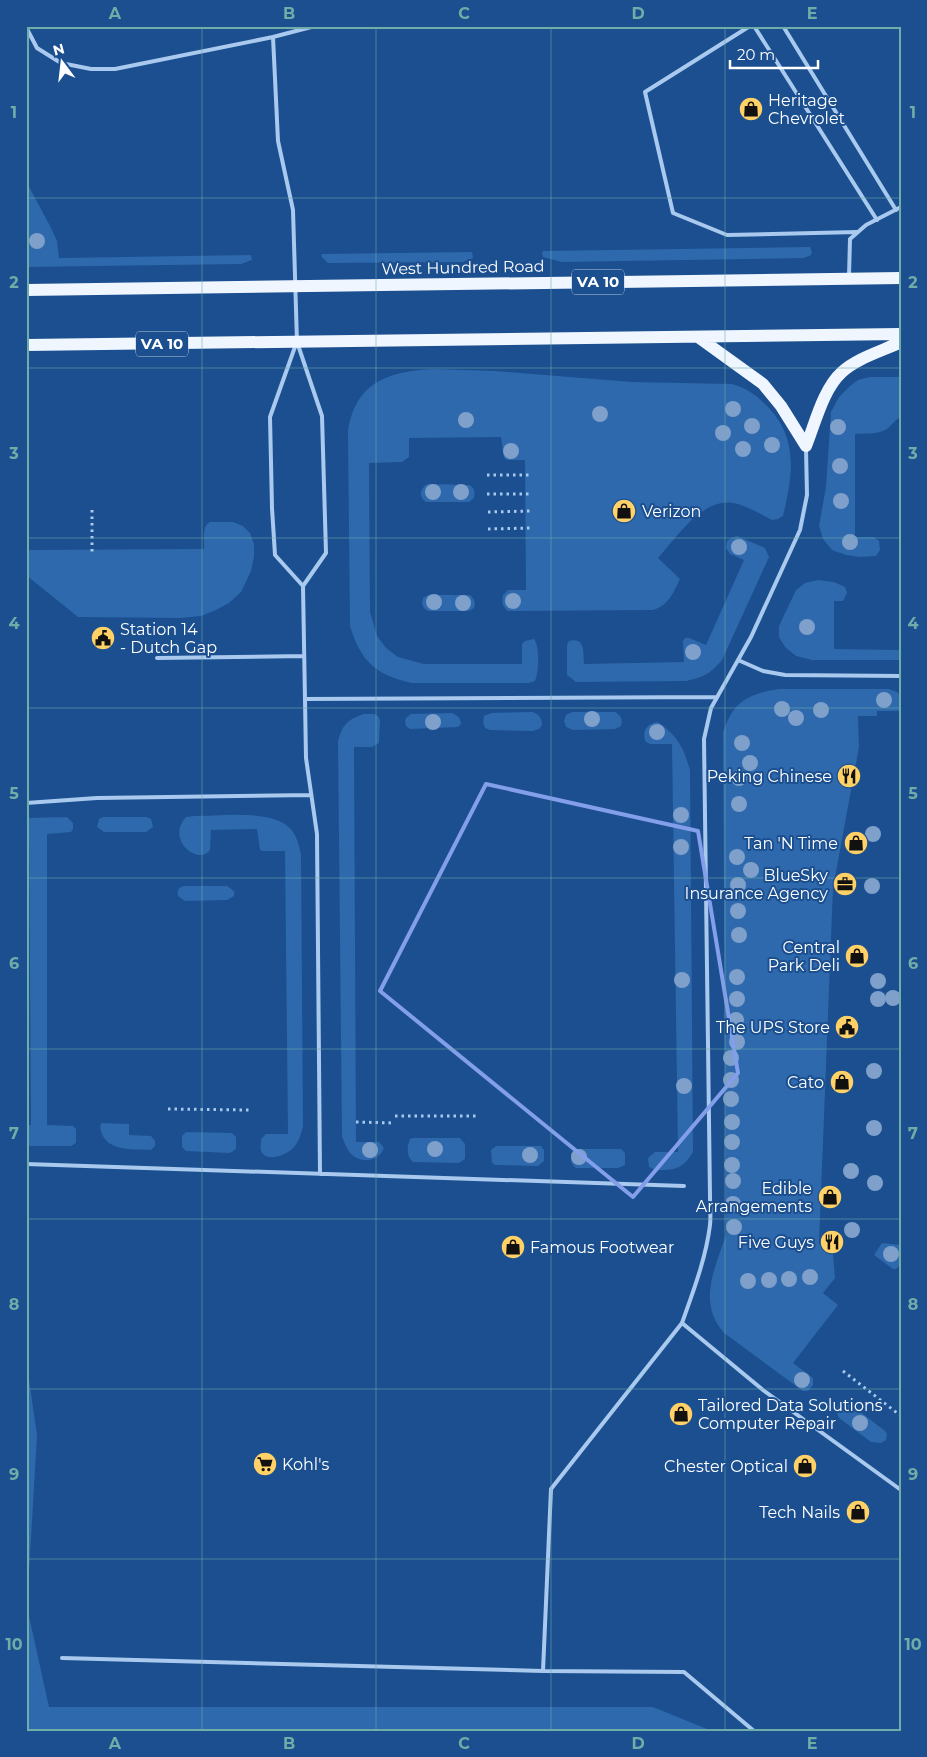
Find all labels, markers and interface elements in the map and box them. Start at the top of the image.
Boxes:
text: A [108,4,122,23]
text: B [283,4,295,23]
text: C [458,4,470,23]
text: D [631,4,645,23]
text: E [807,4,817,23]
north arrow [38,38,88,88]
scale bar [730,38,817,70]
text: N [51,39,66,60]
text: 20 m [737,45,775,64]
place label: Heritage Chevrolet [768,91,846,128]
shop icon: Heritage Chevrolet [738,96,764,122]
text: 1 [11,103,17,122]
text: 1 [910,103,916,122]
street label: West Hundred Road [381,257,545,278]
road number: VA 10 [572,270,624,294]
text: 2 [9,273,19,292]
text: 2 [908,273,918,292]
road number: VA 10 [136,332,188,356]
text: 3 [8,444,19,463]
text: 3 [907,444,918,463]
shop icon: Verizon [611,498,637,524]
place label: Verizon [642,502,701,521]
text: 4 [8,614,20,633]
text: 4 [907,614,919,633]
place label: Station 14 - Dutch Gap [120,620,217,657]
public building icon: Station 14 - Dutch Gap [90,625,116,651]
restaurant icon: Peking Chinese [836,763,862,789]
place label: Peking Chinese [707,767,832,786]
text: 5 [9,784,19,803]
text: 5 [908,784,918,803]
shop icon: Tan 'N Time [843,830,869,856]
place label: Tan 'N Time [744,834,838,853]
place label: BlueSky Insurance Agency [685,866,828,903]
office icon: BlueSky Insurance Agency [832,871,858,897]
place label: Central Park Deli [768,938,840,975]
shop icon: Central Park Deli [844,943,870,969]
text: 6 [9,954,19,973]
text: 6 [908,954,918,973]
public building icon: The UPS Store [834,1014,860,1040]
place label: The UPS Store [716,1018,830,1037]
shop icon: Cato [829,1069,855,1095]
place label: Cato [787,1073,824,1092]
text: 7 [9,1124,19,1143]
text: 7 [908,1124,918,1143]
place label: Edible Arrangements [696,1179,812,1216]
shop icon: Edible Arrangements [817,1184,843,1210]
restaurant icon: Five Guys [819,1229,845,1255]
place label: Five Guys [738,1233,814,1252]
shop icon: Famous Footwear [500,1234,526,1260]
place label: Famous Footwear [530,1238,674,1257]
text: 8 [9,1295,19,1314]
text: 8 [908,1295,918,1314]
place label: Tailored Data Solutions Computer Repair [698,1396,883,1433]
shop icon: Tailored Data Solutions Computer Repair [668,1401,694,1427]
supermarket icon: Kohl's [252,1451,278,1477]
shop icon: Chester Optical [792,1453,818,1479]
place label: Kohl's [282,1455,329,1474]
place label: Chester Optical [664,1457,788,1476]
text: 9 [9,1465,19,1484]
text: 9 [908,1465,918,1484]
shop icon: Tech Nails [845,1499,871,1525]
place label: Tech Nails [759,1503,840,1522]
text: 10 [5,1635,23,1654]
text: 10 [904,1635,922,1654]
text: A [108,1734,122,1753]
text: B [283,1734,295,1753]
text: C [458,1734,470,1753]
text: D [631,1734,645,1753]
text: E [807,1734,817,1753]

